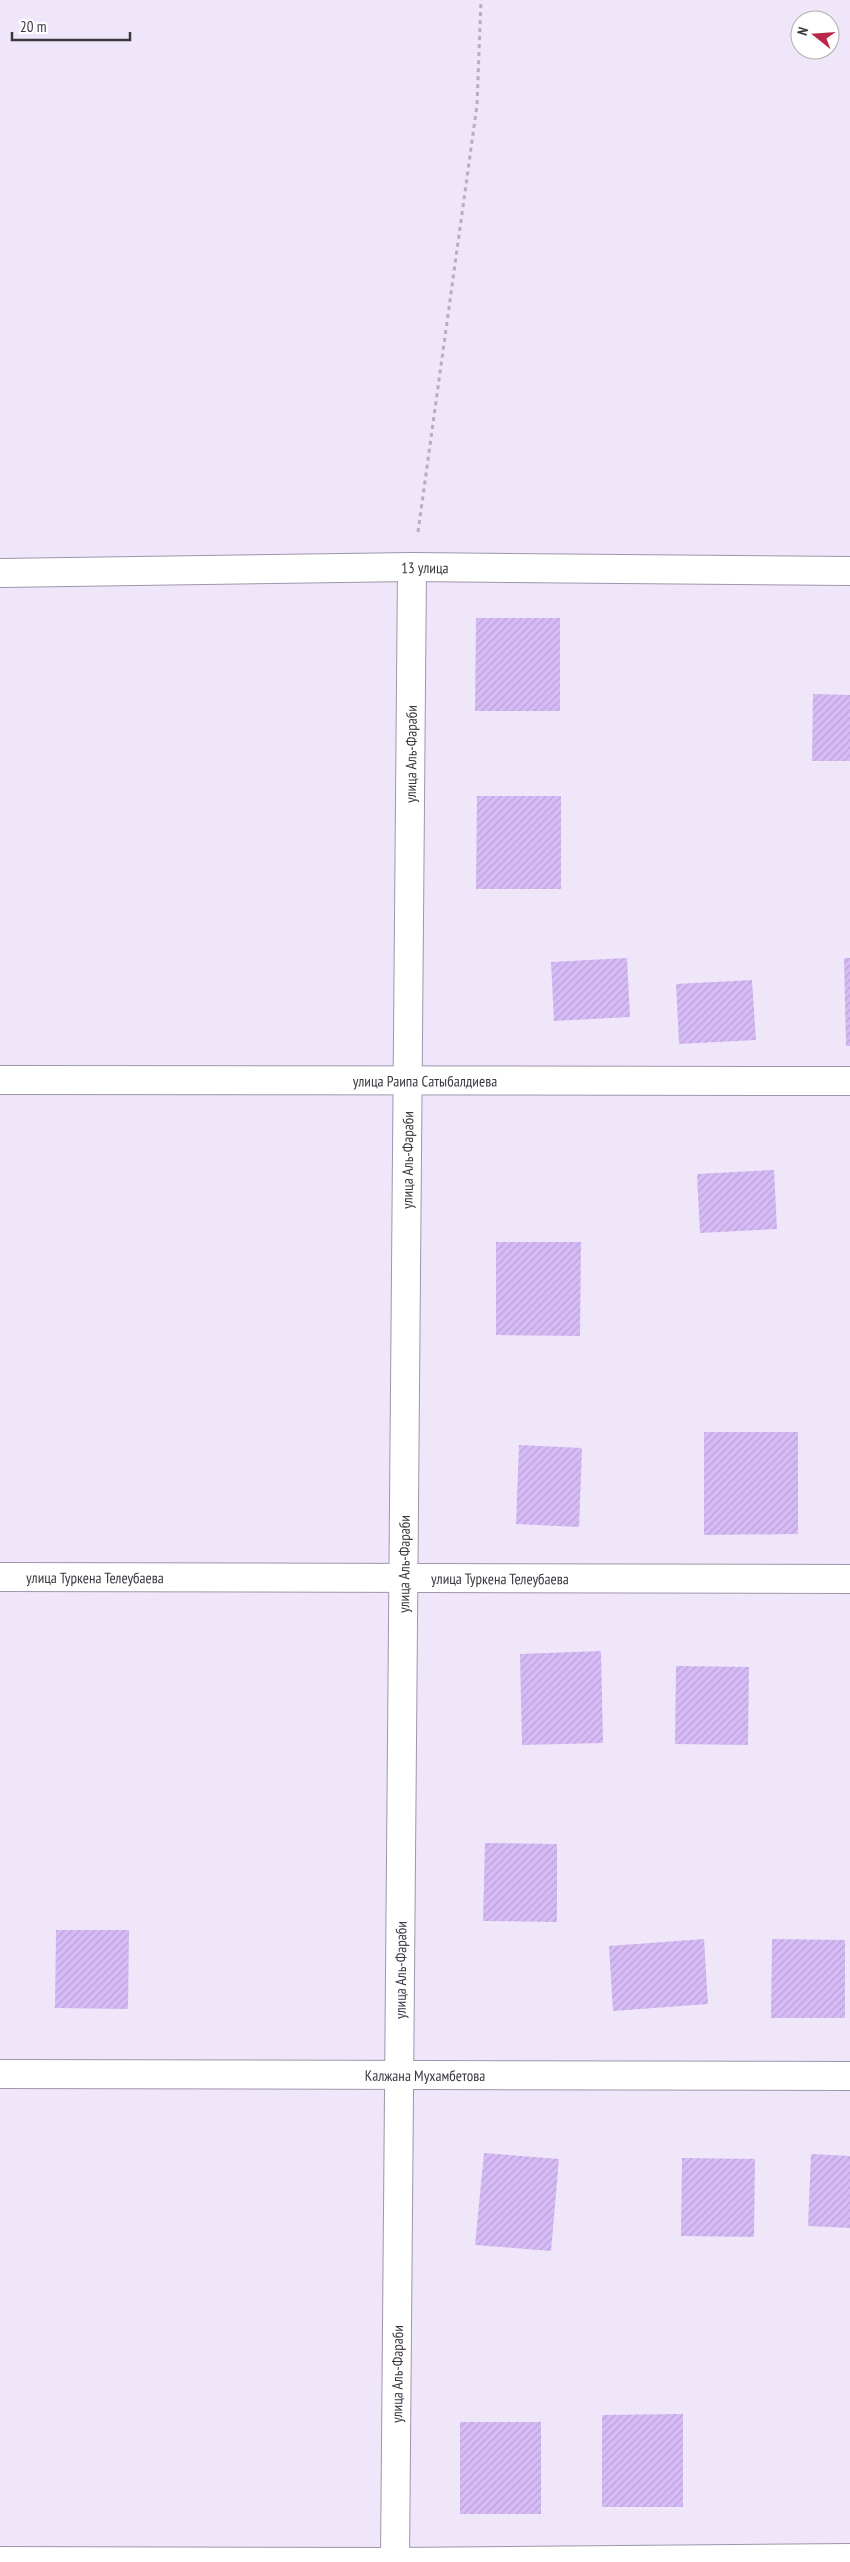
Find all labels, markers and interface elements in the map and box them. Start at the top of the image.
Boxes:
scale bar [12,10,130,42]
north arrow [790,10,840,60]
text: 20 m [20,17,46,36]
text: N [793,25,812,37]
street label: 13 улица [401,557,449,577]
street label: улица Аль-Фараби [400,705,420,803]
street label: улица Раипа Сатыбалдиева [353,1071,497,1090]
street label: улица Аль-Фараби [397,1111,417,1209]
street label: улица Аль-Фараби [394,1515,413,1613]
street label: улица Туркена Телеубаева [26,1568,164,1587]
street label: улица Туркена Телеубаева [431,1569,569,1588]
street label: улица Аль-Фараби [390,1921,410,2019]
street label: Калжана Мухамбетова [365,2065,485,2085]
street label: улица Аль-Фараби [387,2325,407,2423]

